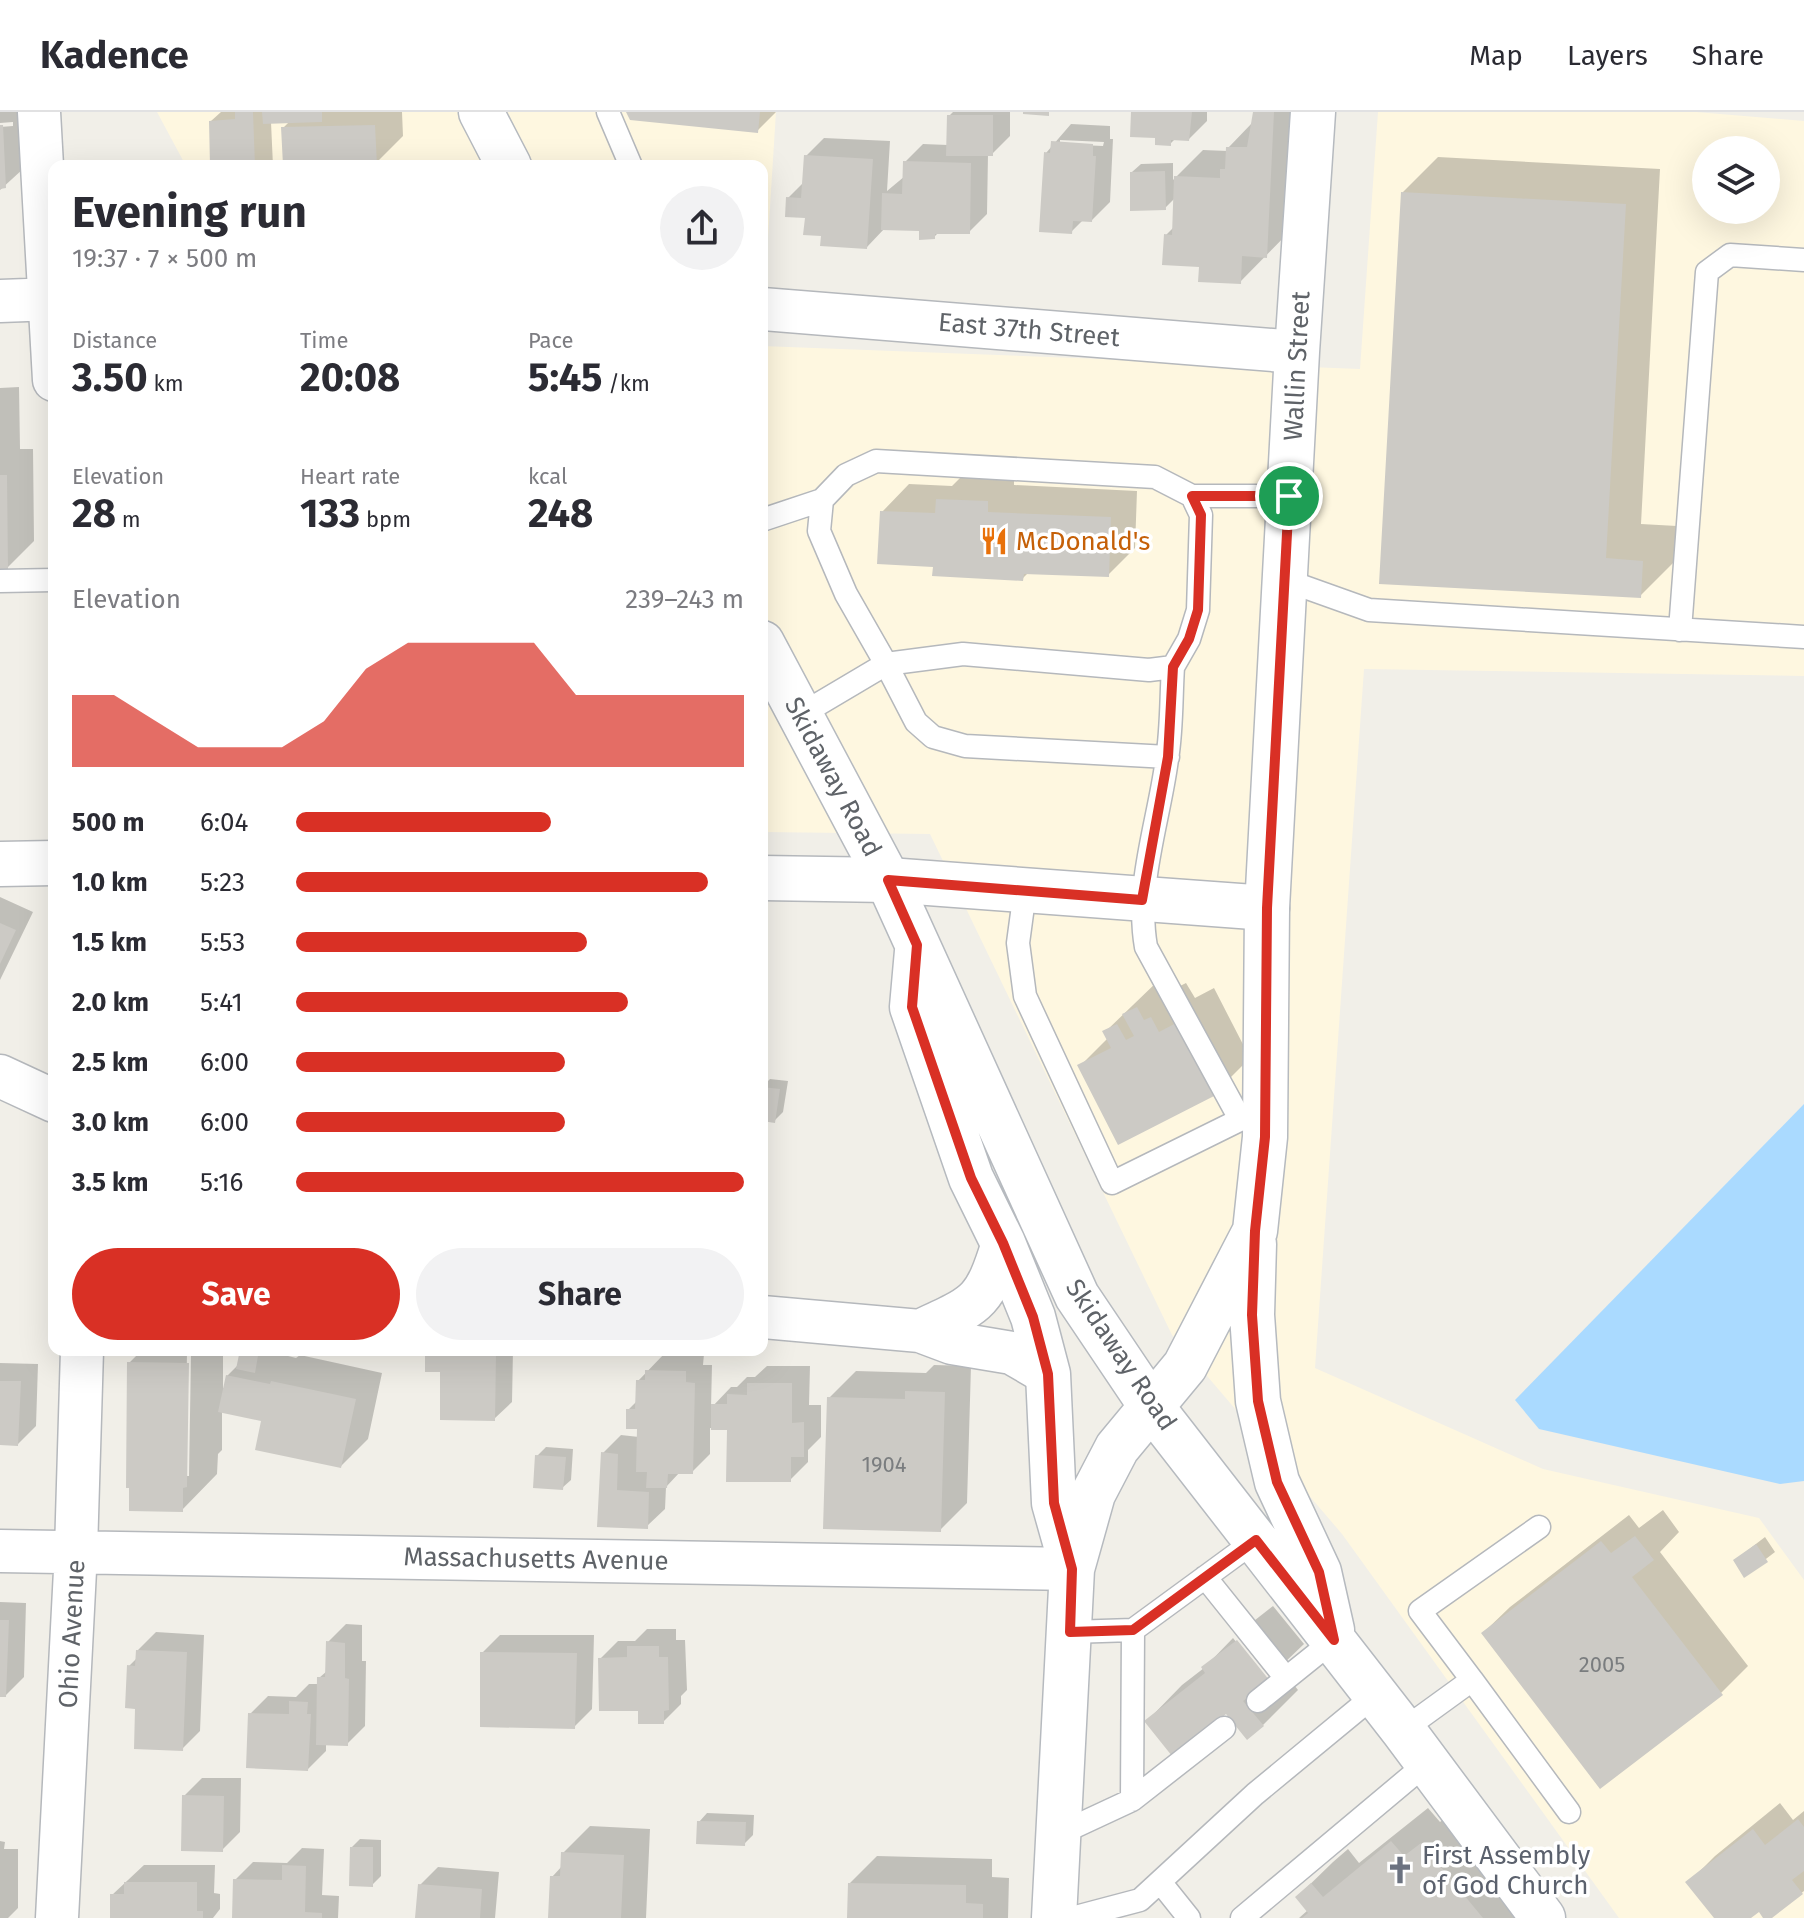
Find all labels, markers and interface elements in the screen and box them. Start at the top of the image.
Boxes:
text: Kadence [40,32,189,78]
text: Map [1469,39,1523,72]
text: Layers [1567,39,1648,72]
text: Share [1692,39,1764,72]
map controls [1692,136,1780,224]
button: layers [1692,136,1780,224]
text: Evening run [72,186,307,239]
button: share [660,186,744,270]
text: 19:37 · 7 × 500 m [72,243,257,274]
street label: Wallin Street [1278,290,1316,442]
street label: East 37th Street [937,307,1122,353]
text: Distance [72,327,157,354]
text: Time [300,327,348,354]
text: Pace [528,327,574,354]
text: 3.50 [72,354,148,402]
text: 20:08 [300,354,400,402]
text: 5:45 [528,354,602,402]
text: km [148,370,184,397]
text: /km [602,370,650,397]
pin [1255,462,1323,530]
text: Elevation [72,463,164,490]
text: Heart rate [300,463,400,490]
text: kcal [528,463,568,490]
icon: arrive [1267,474,1311,518]
text: 28 [72,490,116,538]
text: 133 [300,490,360,538]
text: 248 [528,490,593,538]
text: m [116,506,141,533]
text: bpm [360,506,411,533]
restaurant icon: McDonald's [979,526,1009,556]
place label: McDonald's [1016,526,1150,557]
text: Elevation [72,584,181,615]
text: 239–243 m [625,584,744,615]
street label: Skidaway Road [778,692,888,862]
text: 500 m [72,807,145,838]
text: 6:04 [200,807,248,838]
text: 1.0 km [72,867,148,898]
text: 5:23 [200,867,245,898]
text: 1.5 km [72,927,147,958]
text: 5:53 [200,927,245,958]
text: 2.0 km [72,987,149,1018]
text: 5:41 [200,987,243,1018]
text: 2.5 km [72,1047,148,1078]
text: 6:00 [200,1047,249,1078]
text: 3.0 km [72,1107,149,1138]
text: 6:00 [200,1107,249,1138]
text: 3.5 km [72,1167,148,1198]
text: 5:16 [200,1167,243,1198]
button: Save [72,1248,400,1340]
button: Share [416,1248,744,1340]
street label: Skidaway Road [1059,1273,1183,1437]
house number: 1904 [861,1451,907,1478]
street label: Massachusetts Avenue [403,1541,669,1577]
street label: Ohio Avenue [53,1559,91,1709]
house number: 2005 [1579,1651,1625,1678]
place label: First Assembly of God Church [1422,1840,1590,1901]
church icon: First Assembly of God Church [1385,1855,1415,1885]

